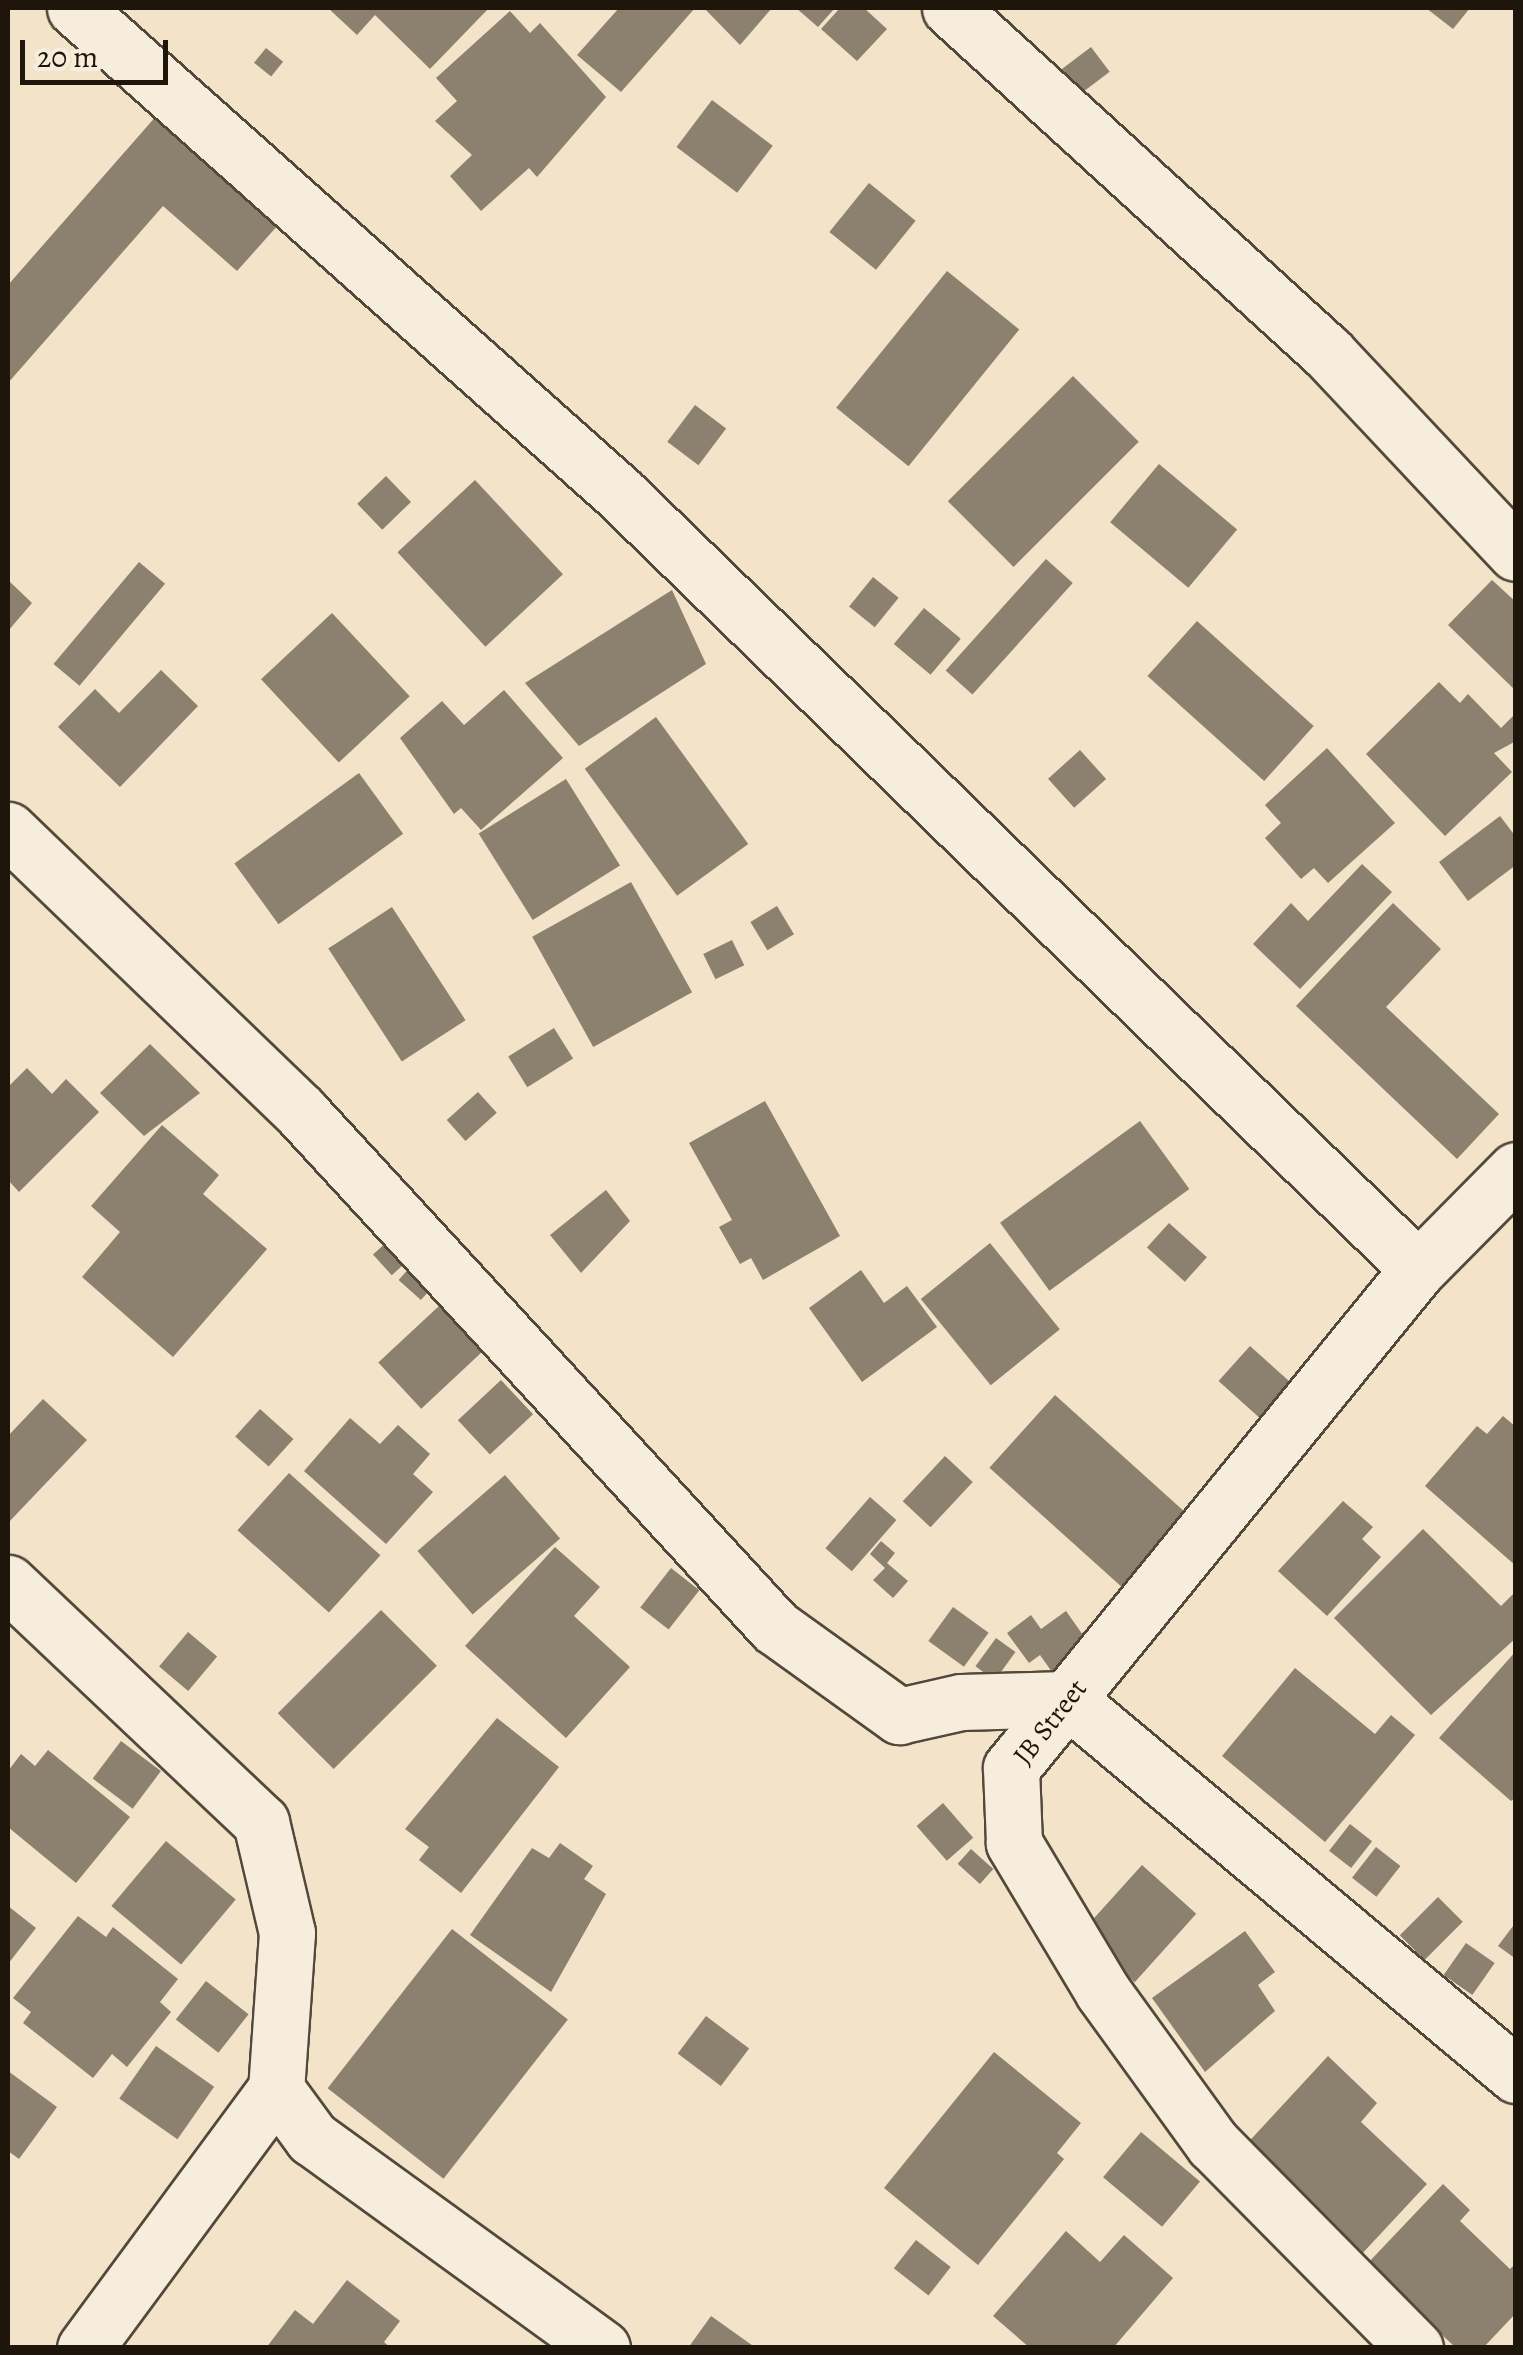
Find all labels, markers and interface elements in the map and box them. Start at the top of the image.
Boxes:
scale bar [25,20,172,82]
text: 20 m [37,37,98,77]
street label: JB Street [1006,1672,1094,1772]

